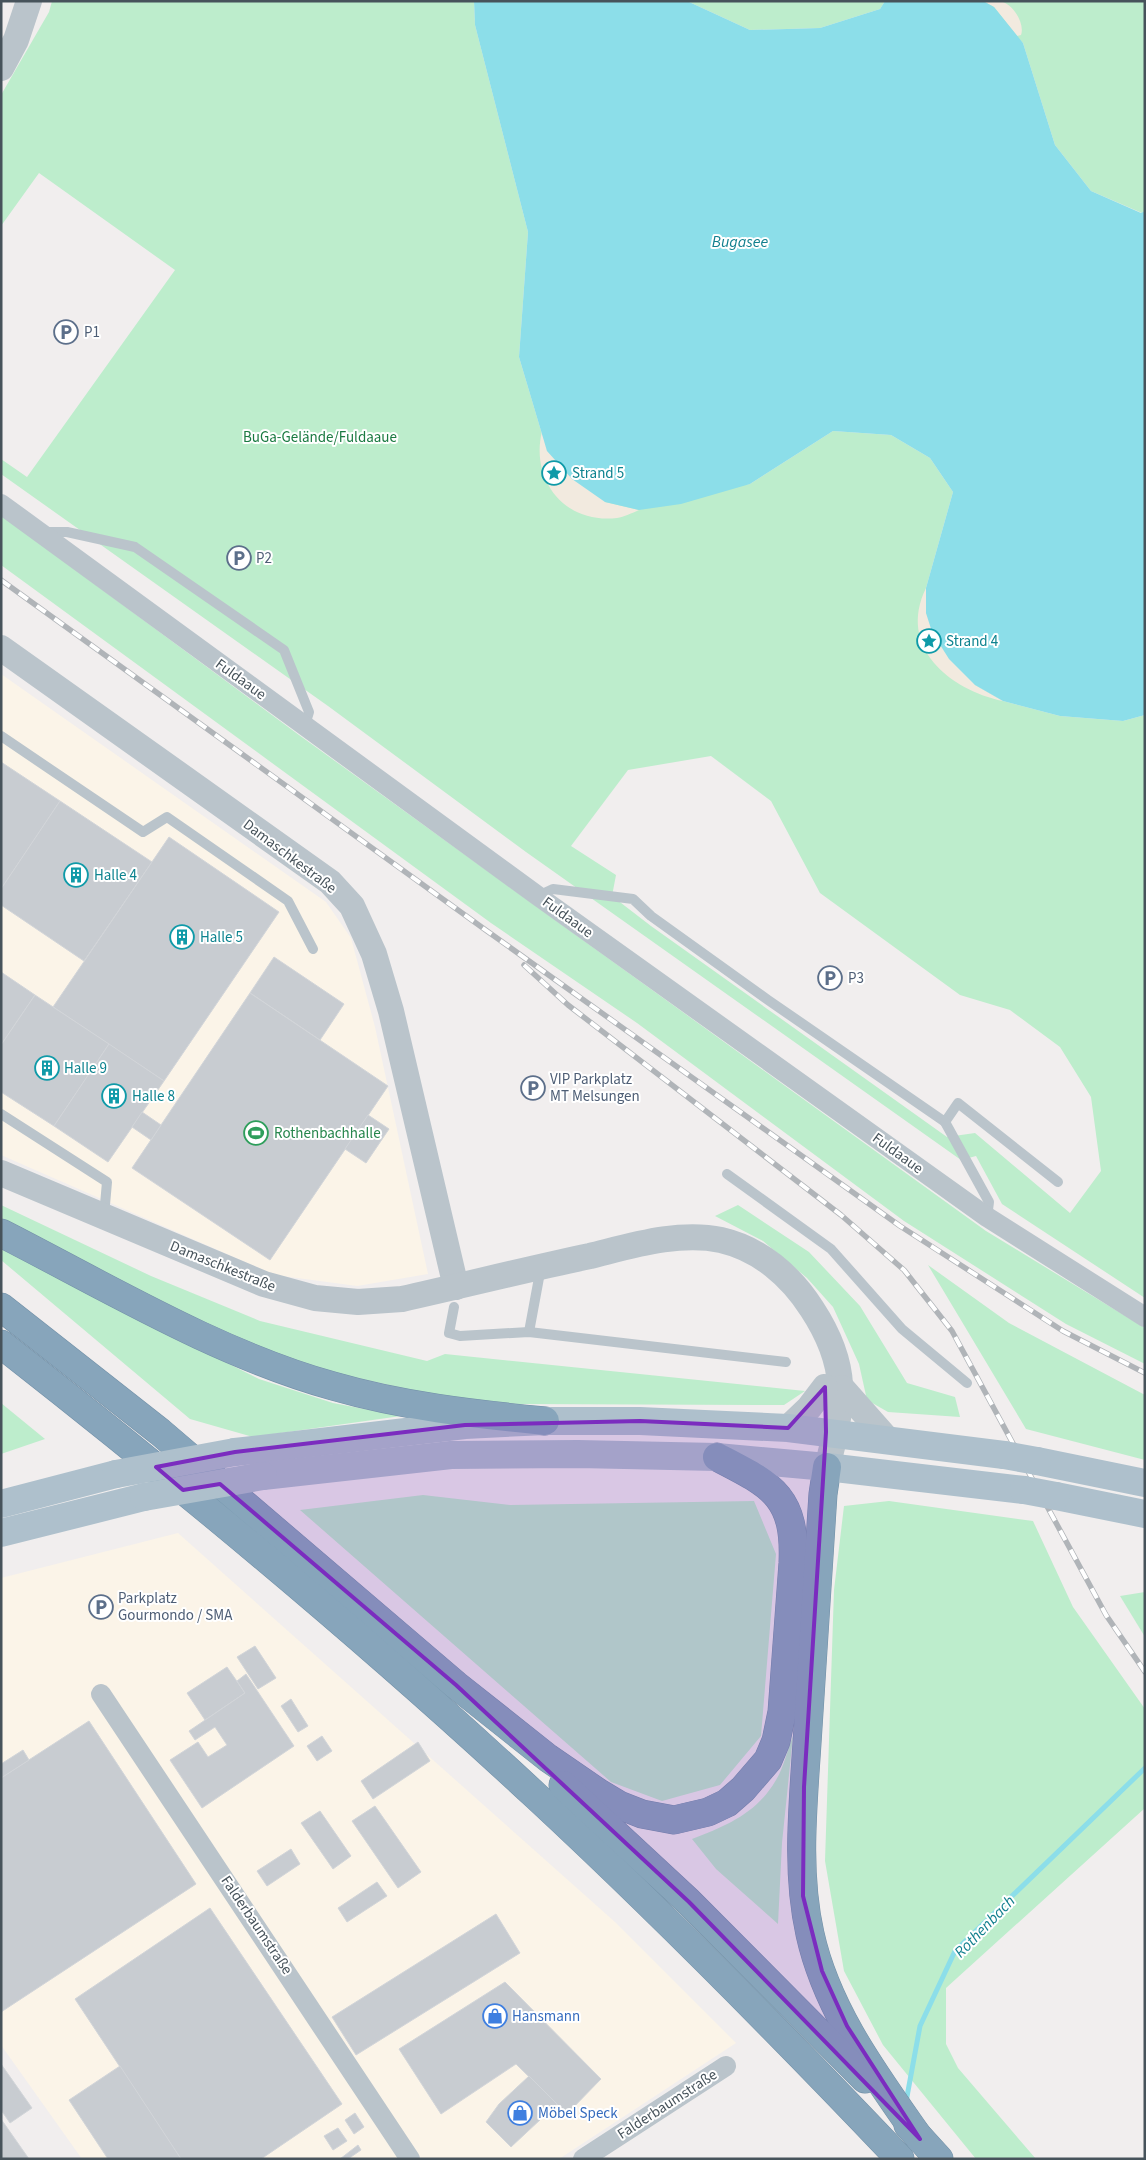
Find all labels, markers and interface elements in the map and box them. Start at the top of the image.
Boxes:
water label: Bugasee [712,231,768,253]
parking icon: P1 [53,319,79,345]
place label: P1 [84,322,100,343]
park label: BuGa-Gelände/Fuldaaue [243,427,397,448]
place icon: Strand 5 [541,460,567,486]
place label: Strand 5 [572,463,624,484]
parking icon: P2 [226,545,252,571]
place label: P2 [256,548,272,569]
place icon: Strand 4 [916,628,942,654]
place label: Strand 4 [946,631,999,652]
street label: Fuldaaue [211,654,270,705]
street label: Damaschkestraße [239,814,341,899]
building icon: Halle 4 [63,862,89,888]
place label: Halle 4 [94,865,137,886]
street label: Fuldaaue [538,892,597,943]
building icon: Halle 5 [169,924,195,950]
place label: Halle 5 [200,927,243,948]
parking icon: P3 [817,965,843,991]
place label: P3 [848,968,864,989]
building icon: Halle 9 [34,1055,60,1081]
place label: Halle 9 [64,1058,107,1079]
place label: VIP Parkplatz MT Melsungen [550,1069,640,1107]
parking icon: VIP Parkplatz MT Melsungen [520,1075,546,1101]
building icon: Halle 8 [101,1083,127,1109]
place label: Halle 8 [132,1086,175,1107]
sports icon: Rothenbachhalle [243,1120,269,1146]
place label: Rothenbachhalle [274,1123,381,1144]
street label: Fuldaaue [868,1128,927,1179]
street label: Damaschkestraße [167,1236,279,1297]
place label: Parkplatz Gourmondo / SMA [118,1588,233,1626]
parking icon: Parkplatz Gourmondo / SMA [88,1594,114,1620]
street label: Falderbaumstraße [216,1872,297,1979]
water label: Rothenbach [949,1891,1020,1963]
shop icon: Hansmann [482,2003,508,2029]
place label: Hansmann [512,2006,580,2027]
street label: Falderbaumstraße [613,2064,721,2145]
shop icon: Möbel Speck [507,2100,533,2126]
place label: Möbel Speck [538,2103,618,2124]

